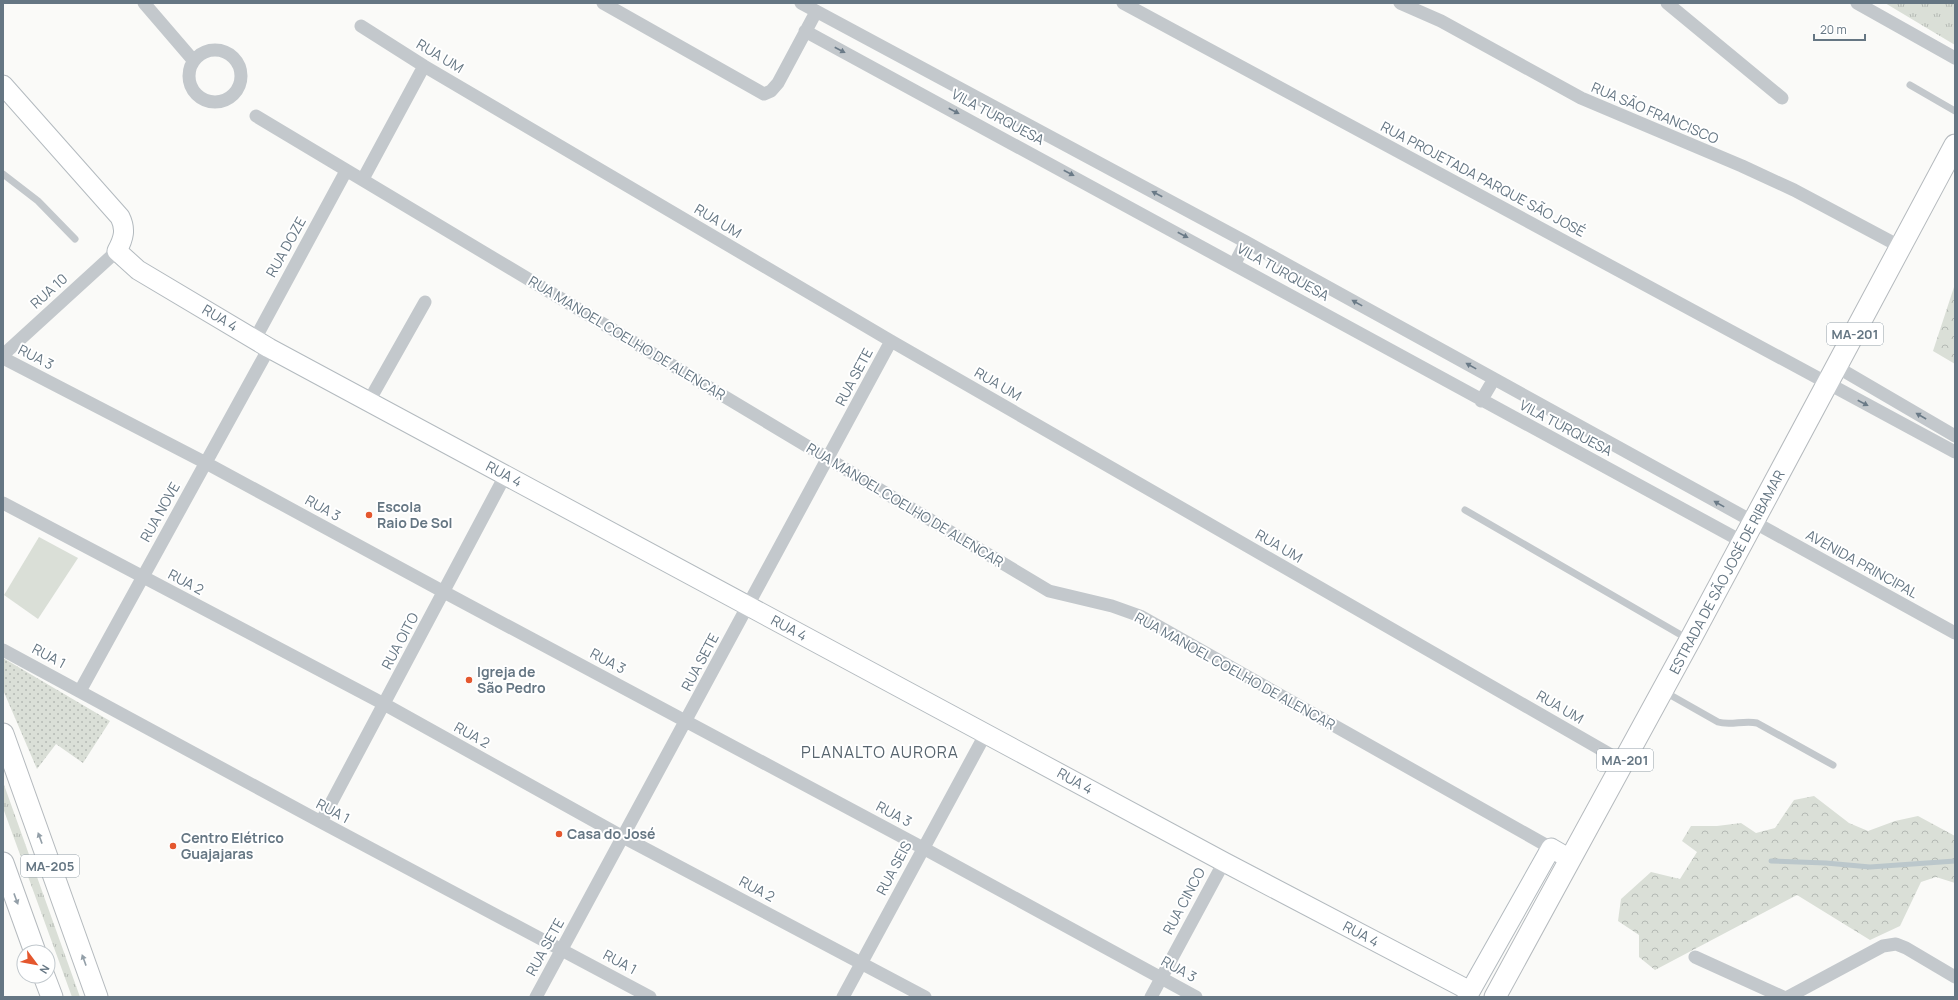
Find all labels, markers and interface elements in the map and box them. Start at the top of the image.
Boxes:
scale bar [1814,16,1865,42]
text: 20 m [1820,21,1847,38]
street label: RUA UM [413,34,467,77]
one-way arrow [834,46,846,53]
street label: RUA SÃO FRANCISCO [1589,77,1722,148]
street label: VILA TURQUESA [948,84,1048,149]
one-way arrow [948,108,960,115]
street label: RUA PROJETADA PARQUE SÃO JOSÉ [1378,116,1589,241]
one-way arrow [1063,170,1074,176]
one-way arrow [1151,191,1163,198]
street label: RUA UM [691,199,745,242]
street label: RUA DOZE [261,213,310,280]
one-way arrow [1177,232,1189,238]
street label: VILA TURQUESA [1234,238,1333,305]
street label: RUA 10 [26,269,71,312]
street label: RUA MANOEL COELHO DE ALENCAR [525,271,729,404]
street label: RUA 4 [199,300,242,336]
one-way arrow [1351,300,1363,307]
road number: MA-201 [1827,323,1883,345]
street label: RUA 3 [15,340,57,374]
street label: RUA SETE [830,345,877,409]
street label: RUA UM [971,362,1025,405]
one-way arrow [1465,363,1477,369]
street label: VILA TURQUESA [1516,395,1616,460]
one-way arrow [1857,399,1868,406]
one-way arrow [1915,413,1927,420]
street label: RUA MANOEL COELHO DE ALENCAR [803,438,1007,571]
street label: RUA 4 [483,456,526,491]
street label: ESTRADA DE SÃO JOSÉ DE RIBAMAR [1665,466,1789,677]
street label: RUA NOVE [135,478,184,545]
street label: RUA 3 [302,490,344,525]
place label: Escola Raio De Sol [377,497,453,532]
one-way arrow [1713,500,1725,507]
marker: Escola Raio De Sol [364,510,374,520]
street label: RUA UM [1252,524,1306,567]
street label: AVENIDA PRINCIPAL [1803,525,1922,602]
street label: RUA 2 [165,564,207,599]
street label: RUA MANOEL COELHO DE ALENCAR [1132,607,1339,734]
street label: RUA OITO [377,609,422,673]
street label: RUA 4 [768,610,811,645]
street label: RUA SETE [676,630,723,694]
street label: RUA 1 [29,639,69,672]
street label: RUA 3 [587,643,629,678]
place label: Igreja de São Pedro [477,662,546,697]
marker: Igreja de São Pedro [464,675,474,685]
street label: RUA UM [1533,685,1587,728]
street label: RUA 2 [451,717,493,752]
district label: PLANALTO AURORA [801,741,959,763]
road number: MA-201 [1597,749,1653,771]
street label: RUA 4 [1054,763,1097,798]
street label: RUA 1 [313,794,353,827]
street label: RUA 3 [873,796,915,831]
place label: Casa do José [567,824,655,843]
place label: Centro Elétrico Guajajaras [181,828,284,863]
marker: Casa do José [554,829,564,839]
one-way arrow [37,832,43,844]
street label: RUA SEIS [871,837,916,898]
marker: Centro Elétrico Guajajaras [168,841,178,851]
road number: MA-205 [21,855,79,877]
street label: RUA CINCO [1158,864,1209,937]
street label: RUA 2 [736,871,778,906]
one-way arrow [14,894,20,906]
street label: RUA SETE [521,915,568,979]
street label: RUA 4 [1340,916,1383,951]
north arrow [16,944,56,984]
street label: RUA 1 [600,945,640,978]
street label: RUA 3 [1158,951,1200,986]
one-way arrow [81,954,87,966]
text: N [36,962,53,977]

